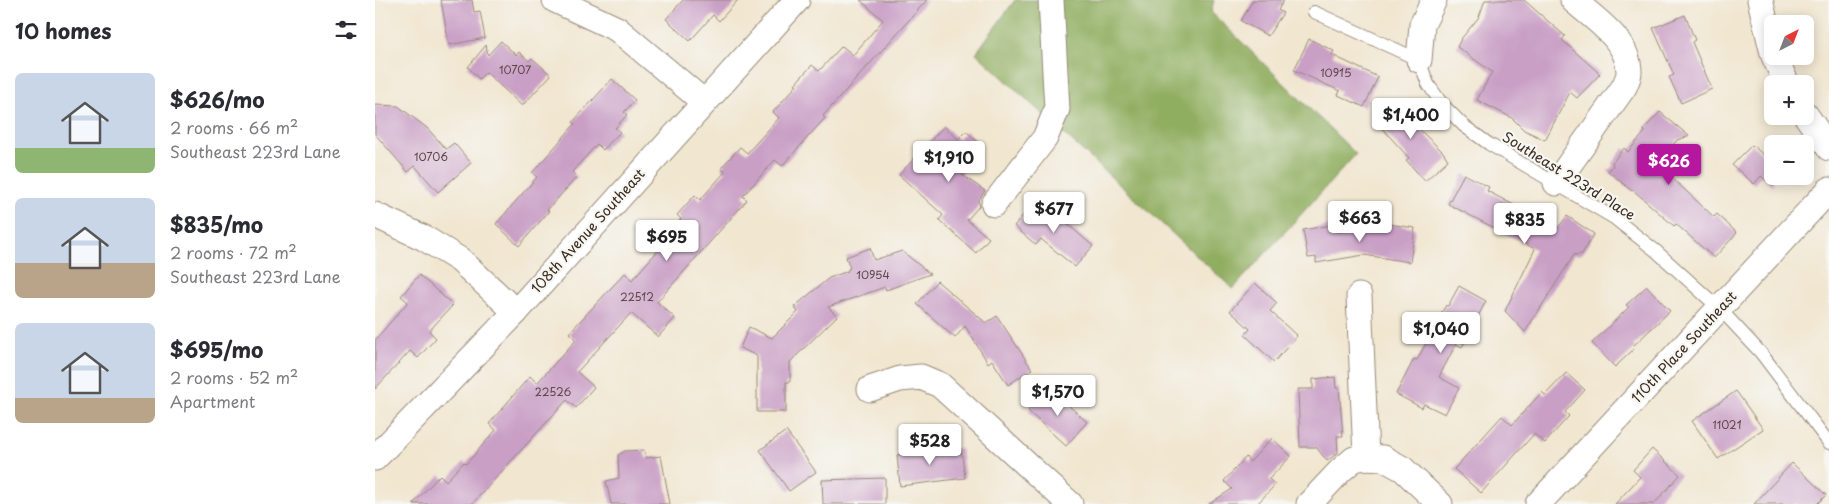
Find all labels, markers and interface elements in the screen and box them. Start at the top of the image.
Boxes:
text: 10 homes [15,14,112,46]
north arrow [1764,15,1814,65]
map controls [1764,15,1814,185]
icon: filters [332,16,360,44]
house number: 10707 [499,61,531,78]
house number: 10915 [1320,64,1352,81]
button: + [1764,75,1814,125]
text: $626/mo [170,83,265,115]
icon: home [55,93,115,153]
pin: $1,400 [1370,98,1452,140]
text: $1,400 [1383,102,1439,126]
text: 2 rooms · 66 m² [170,115,298,139]
street label: Southeast 223rd Place [1499,126,1640,225]
button: − [1764,135,1814,185]
text: Southeast 223rd Lane [170,139,341,163]
pin: $1,910 [908,140,990,183]
pin: $626 [1639,144,1699,186]
text: $1,910 [924,145,974,169]
house number: 10706 [414,148,448,165]
text: $626 [1648,148,1690,172]
street label: 108th Avenue Southeast [526,163,650,298]
pin: $677 [1024,192,1084,234]
text: $677 [1035,196,1073,220]
pin: $663 [1330,200,1390,243]
pin: $835 [1495,202,1555,245]
text: $663 [1339,205,1381,229]
text: $835 [1505,207,1545,231]
text: $835/mo [170,208,263,240]
icon: home [55,218,115,278]
pin: $695 [637,220,697,262]
text: $695 [647,224,687,248]
text: 2 rooms · 72 m² [170,240,297,264]
text: Southeast 223rd Lane [170,264,341,288]
house number: 10954 [856,266,890,283]
street label: 110th Place Southeast [1626,286,1742,407]
house number: 22512 [620,288,654,305]
pin: $1,040 [1400,312,1482,354]
text: $1,040 [1413,316,1469,340]
text: $695/mo [170,333,263,365]
icon: home [55,343,115,403]
text: 2 rooms · 52 m² [170,365,298,389]
pin: $1,570 [1017,374,1099,417]
text: $1,570 [1032,379,1084,403]
house number: 22526 [535,383,571,400]
text: Apartment [170,389,255,413]
house number: 11021 [1712,416,1742,433]
pin: $528 [900,424,960,466]
text: $528 [909,428,951,452]

